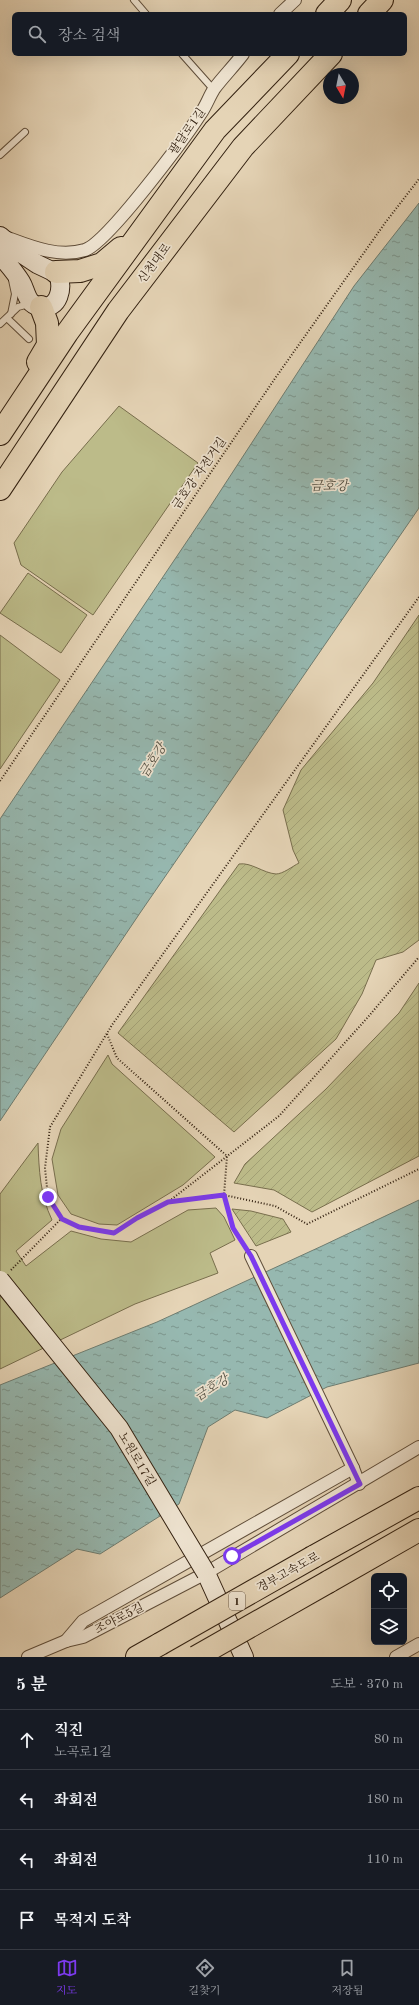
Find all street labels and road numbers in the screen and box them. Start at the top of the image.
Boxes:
street label: 팔달로1길 [167,106,208,157]
street label: 신천대로 [135,241,174,286]
street label: 금호강 자전거길 [169,434,229,512]
street label: 노원로17길 [115,1430,158,1488]
street label: 경부고속도로 [254,1549,322,1595]
road number: 1 [229,1592,245,1610]
street label: 조야로5길 [93,1601,146,1636]

